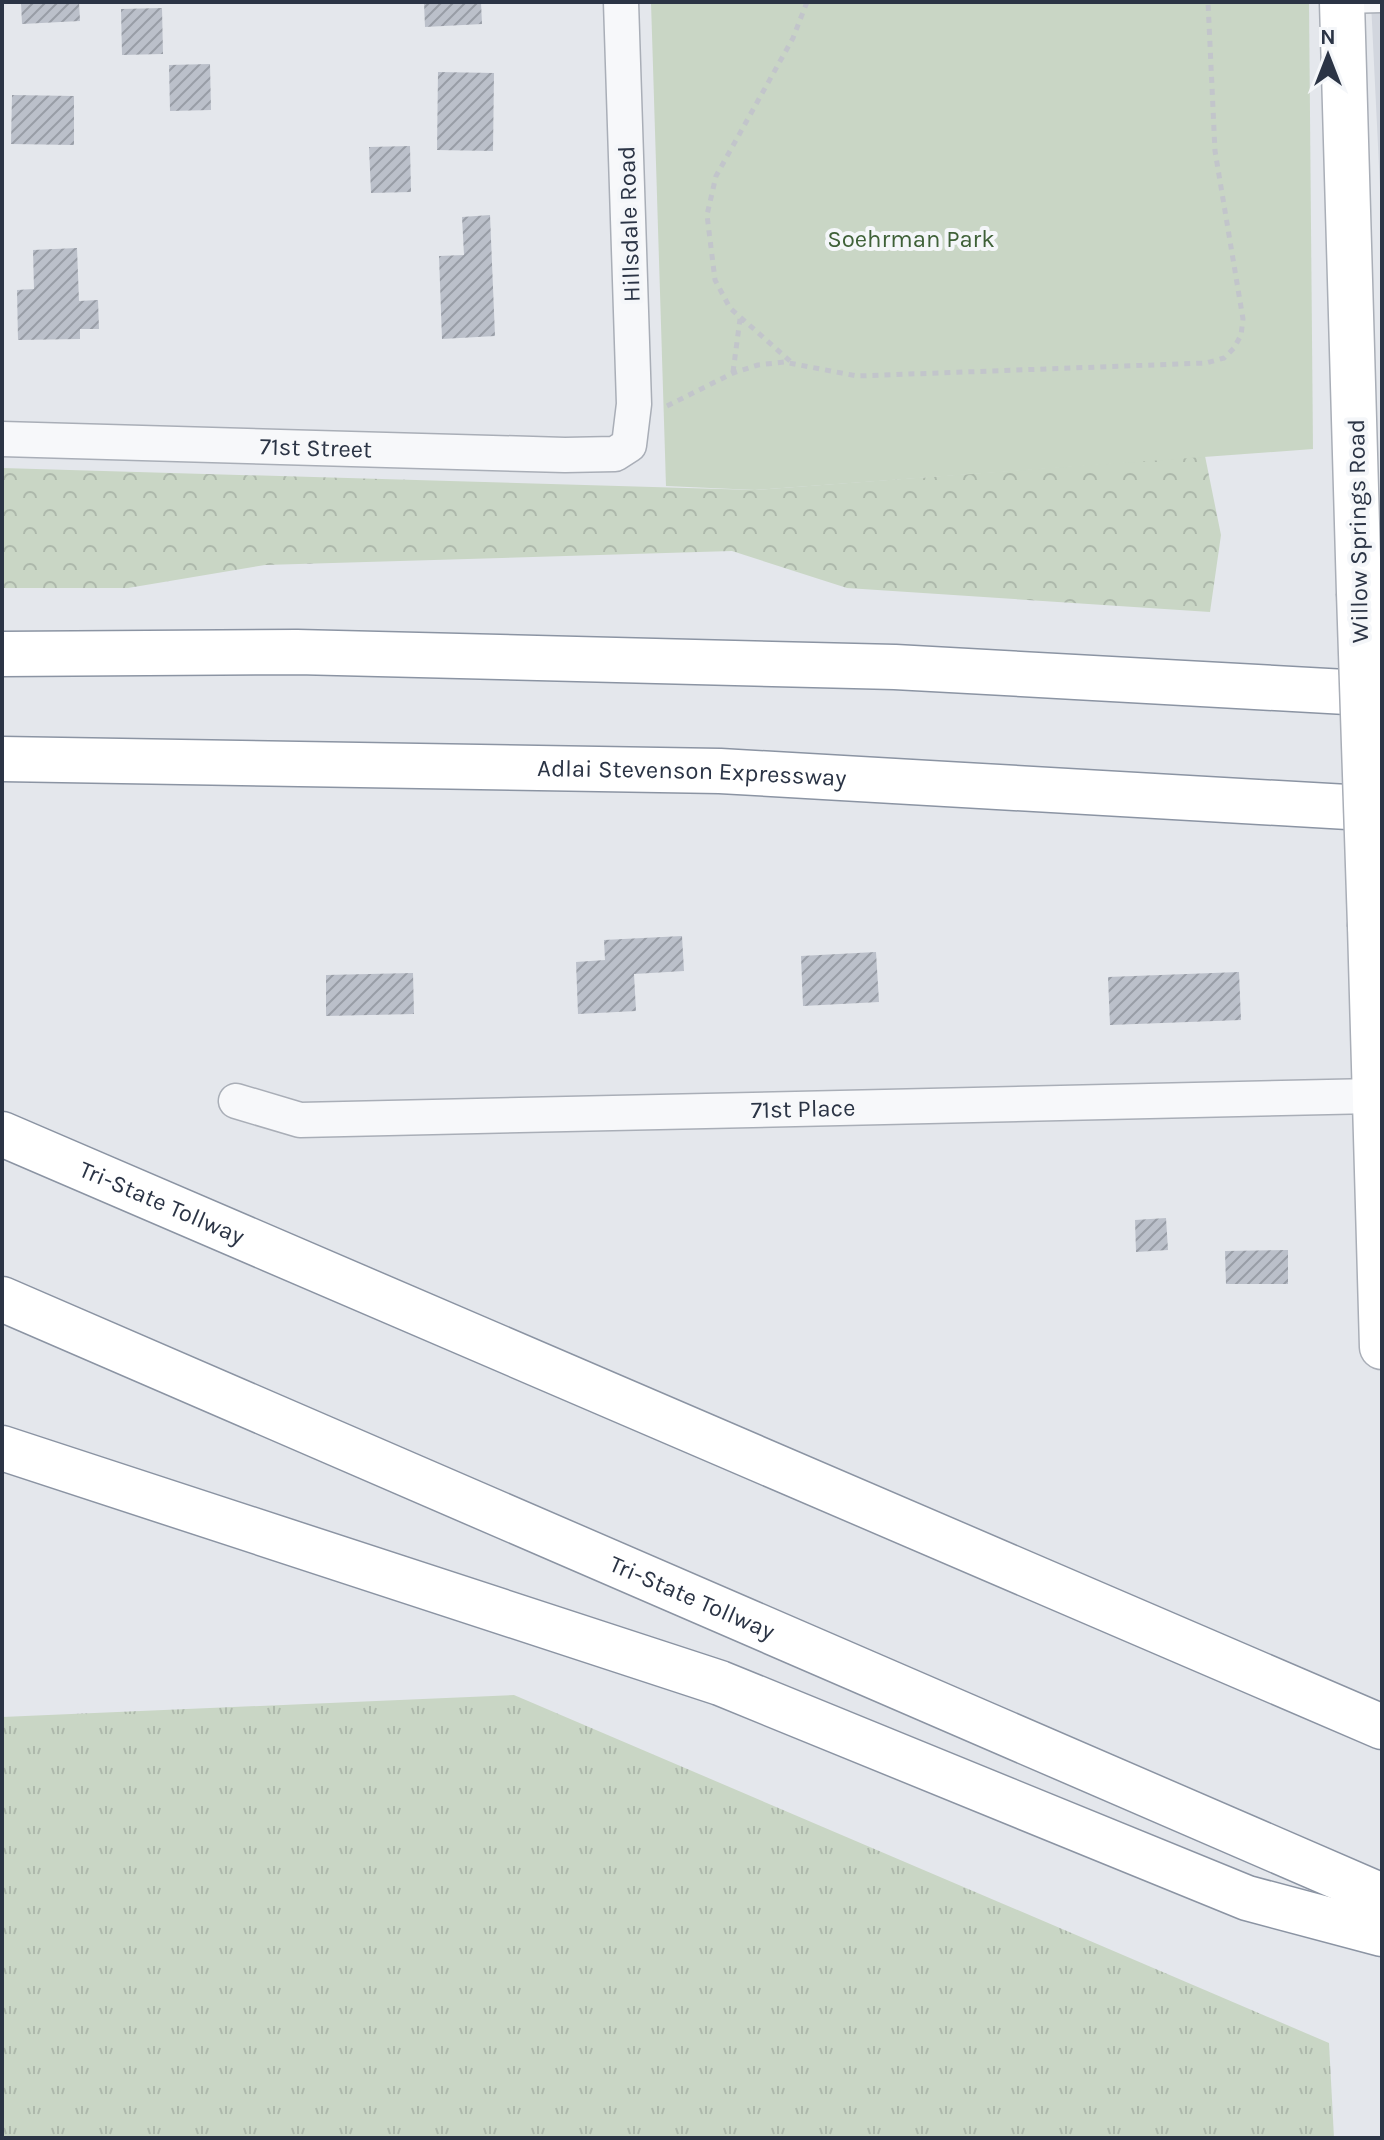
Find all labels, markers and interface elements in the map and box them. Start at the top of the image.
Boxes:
north arrow [1288,16,1368,96]
text: N [1320,24,1336,50]
street label: Hillsdale Road [612,145,646,303]
park label: Soehrman Park [827,225,995,253]
street label: Willow Springs Road [1342,419,1374,643]
street label: 71st Street [259,432,372,464]
street label: Adlai Stevenson Expressway [537,754,847,792]
street label: 71st Place [751,1094,856,1124]
street label: Tri-State Tollway [75,1155,249,1250]
street label: Tri-State Tollway [605,1550,779,1646]

